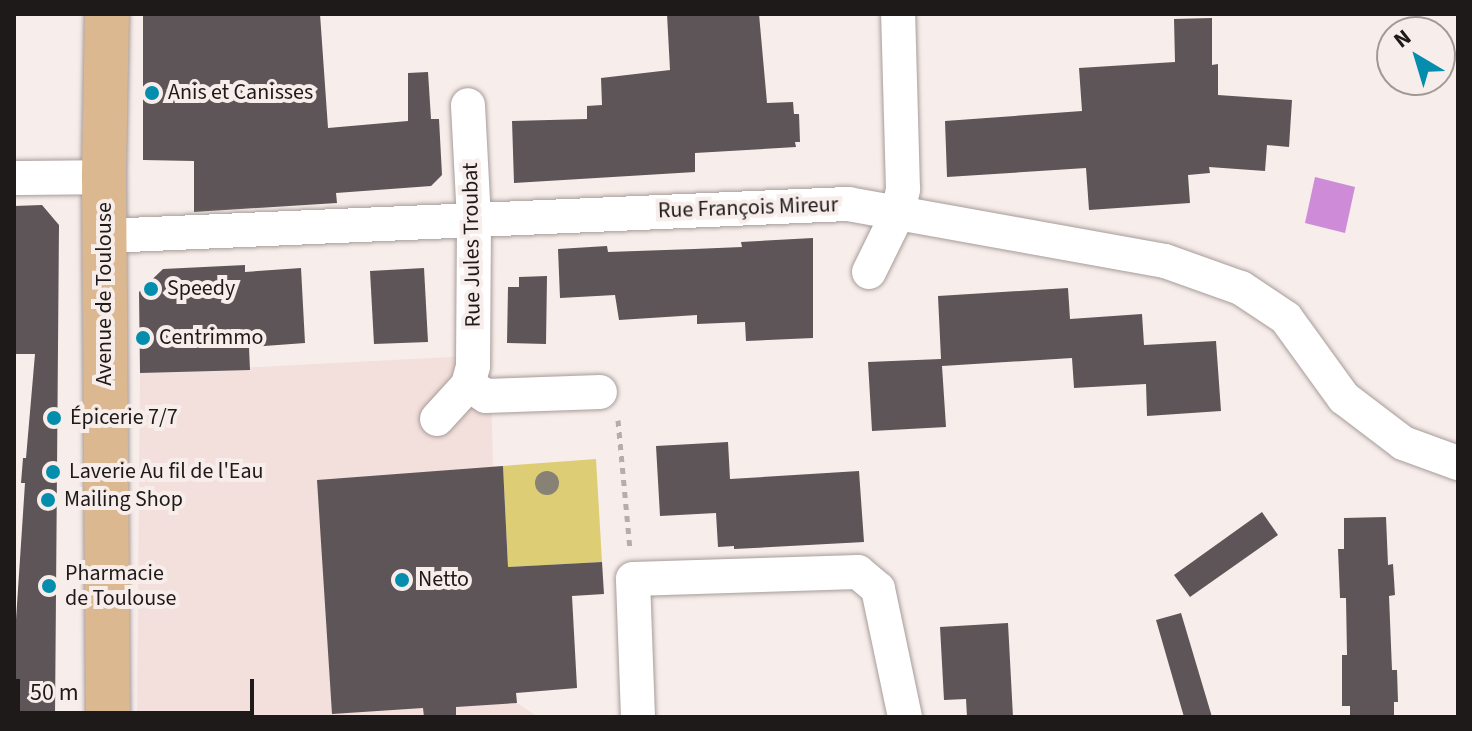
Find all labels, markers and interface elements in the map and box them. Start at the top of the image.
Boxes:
north arrow [1376,16,1456,96]
text: N [1387,22,1418,56]
place label: Anis et Canisses [168,80,313,106]
marker: Anis et Canisses [143,84,161,102]
street label: Rue Jules Troubat [457,162,487,328]
street label: Rue François Mireur [657,192,839,224]
street label: Avenue de Toulouse [92,202,118,386]
place label: Speedy [167,276,235,302]
marker: Speedy [142,280,160,298]
place label: Centrimmo [159,325,263,351]
marker: Centrimmo [134,329,152,347]
place label: Épicerie 7/7 [70,405,178,431]
marker: Épicerie 7/7 [45,409,63,427]
place label: Laverie Au fil de l'Eau [69,459,264,485]
marker: Laverie Au fil de l'Eau [44,463,62,481]
place label: Mailing Shop [64,487,183,513]
marker: Mailing Shop [39,491,57,509]
place label: Pharmacie de Toulouse [65,560,176,612]
place label: Netto [418,567,469,593]
marker: Netto [393,571,411,589]
marker: Pharmacie de Toulouse [40,577,58,595]
scale bar [20,663,258,713]
text: 50 m [30,675,79,710]

